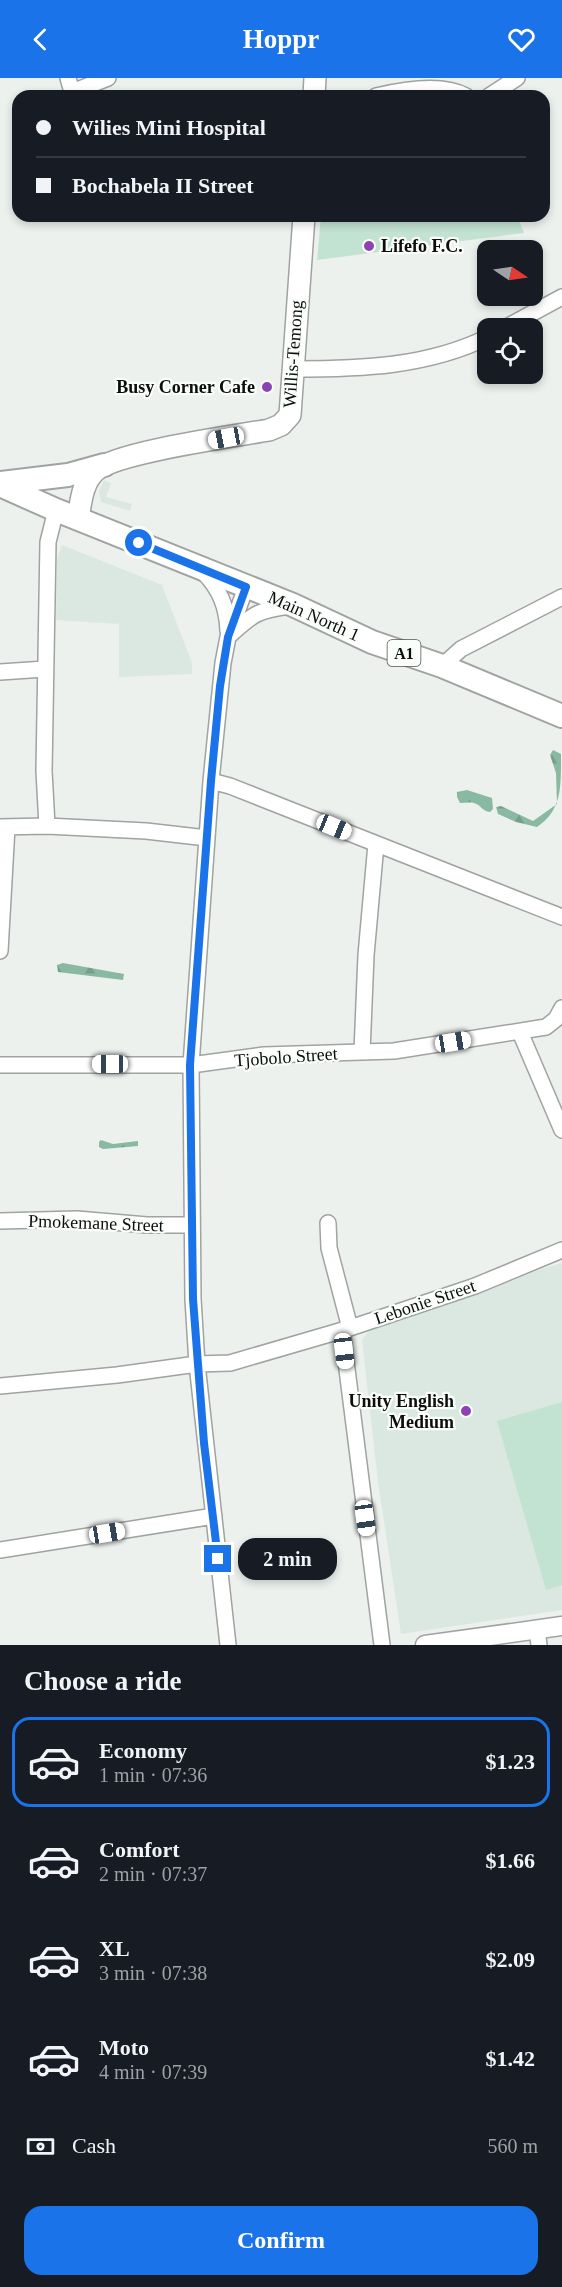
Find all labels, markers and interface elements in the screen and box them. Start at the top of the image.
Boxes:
icon: back [24,23,57,56]
icon: heart [505,23,538,56]
text: Hoppr [243,24,319,54]
text: Wilies Mini Hospital [72,115,266,140]
text: Bochabela II Street [72,173,254,198]
place label: Lifefo F.C. [381,236,463,256]
marker: Lifefo F.C. [362,239,376,253]
north arrow [477,240,543,306]
map controls [477,240,543,384]
street label: Willis-Temong [279,299,307,409]
button: locate [477,318,543,384]
place label: Busy Corner Cafe [116,377,255,397]
marker: Busy Corner Cafe [260,380,274,394]
car [207,426,245,450]
route start [125,529,152,556]
street label: Main North 1 [265,587,363,645]
road number: A1 [388,640,420,666]
car [314,812,354,842]
car [434,1030,472,1054]
street label: Tjobolo Street [234,1043,338,1071]
car [92,1055,128,1073]
street label: Pmokemane Street [28,1211,164,1235]
street label: Lebonie Street [372,1275,478,1329]
car [333,1332,355,1370]
place label: Unity English Medium [348,1391,454,1432]
marker: Unity English Medium [459,1404,473,1418]
car [354,1499,376,1537]
car [88,1521,126,1545]
callout: 2 min [239,1538,338,1580]
route end [204,1545,231,1572]
text: 2 min [263,1548,312,1570]
text: Choose a ride [24,1666,182,1696]
icon: car [27,1735,81,1789]
text: Economy [99,1738,187,1763]
text: $1.23 [486,1749,535,1774]
text: 1 min · 07:36 [99,1764,207,1786]
icon: car [27,1834,81,1888]
text: Comfort [99,1837,180,1862]
text: $1.66 [486,1848,535,1873]
text: 2 min · 07:37 [99,1863,207,1885]
icon: car [27,1933,81,1987]
text: XL [99,1936,130,1961]
text: $2.09 [486,1947,535,1972]
text: 3 min · 07:38 [99,1962,207,1984]
icon: car [27,2032,81,2086]
text: Moto [99,2035,149,2060]
text: $1.42 [486,2046,535,2071]
text: 4 min · 07:39 [99,2061,207,2083]
icon: cash [24,2130,57,2163]
text: Cash [72,2133,116,2158]
text: 560 m [487,2135,538,2157]
button: Confirm [24,2206,538,2275]

